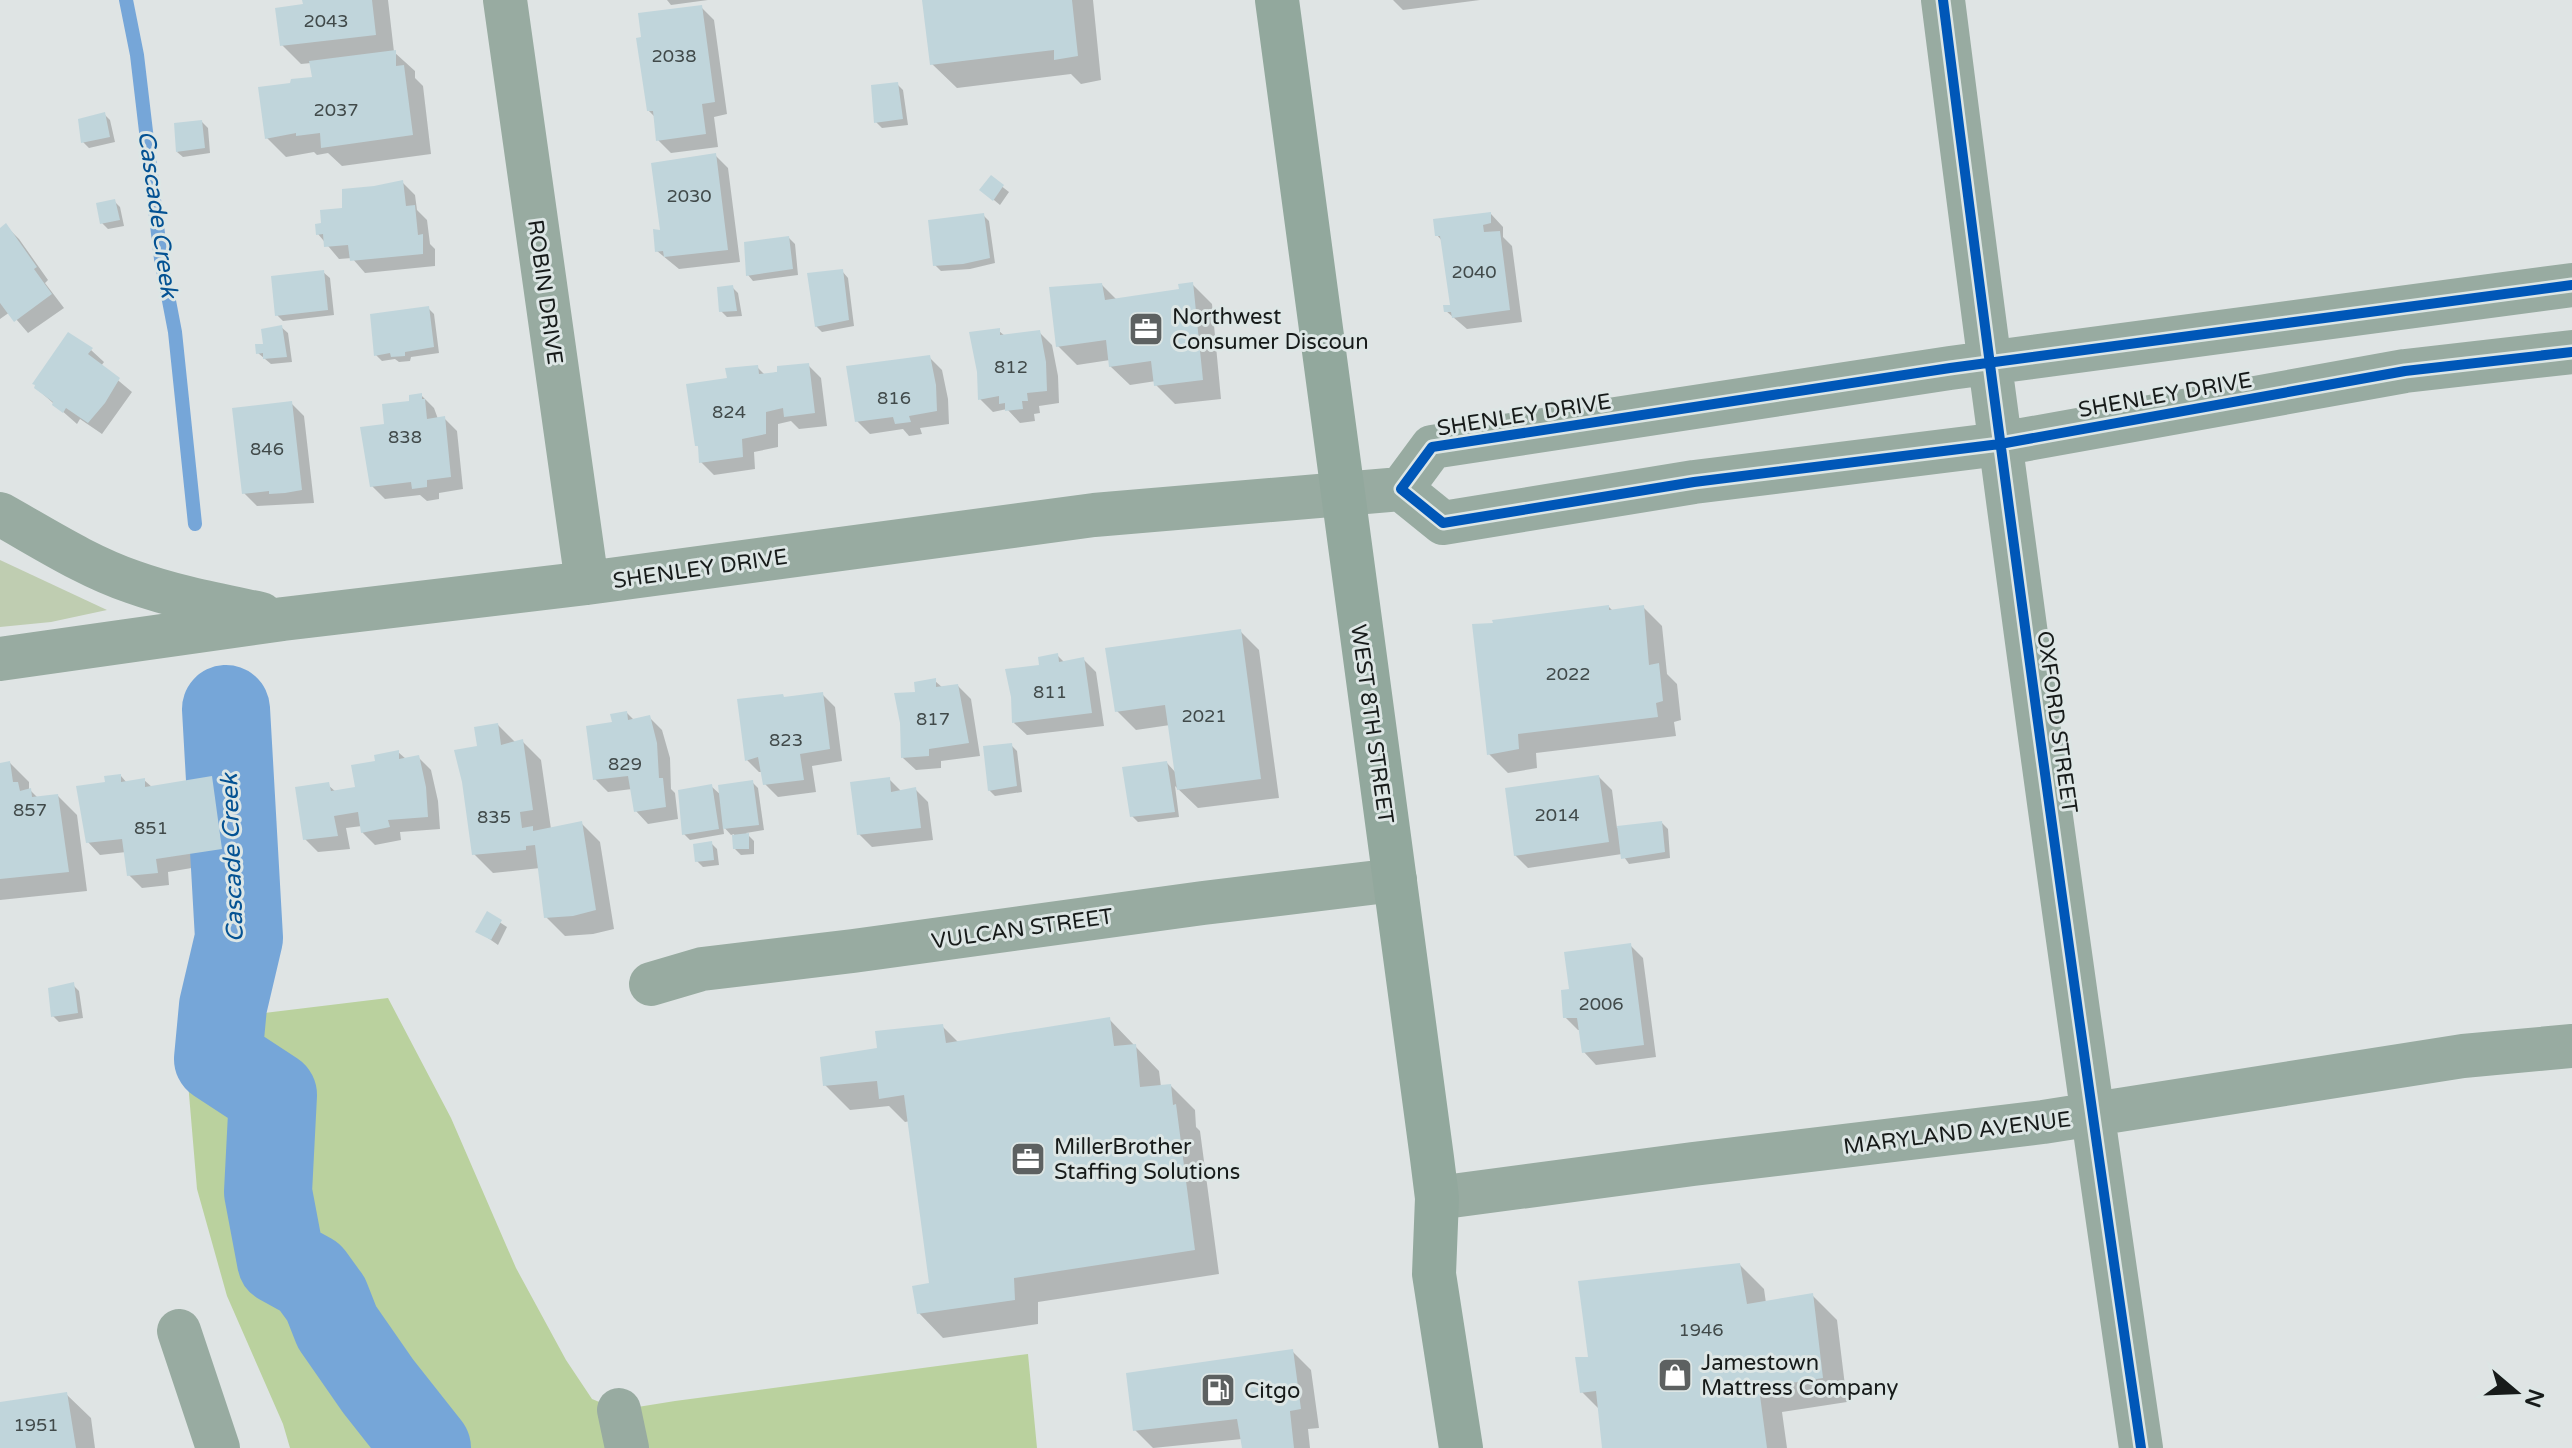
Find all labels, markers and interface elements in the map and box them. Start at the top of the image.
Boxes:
house number: 2043 [303,10,349,32]
house number: 2038 [651,45,697,67]
house number: 2037 [313,99,359,121]
water label: Cascade Creek [131,129,184,301]
house number: 2030 [666,185,712,207]
street label: ROBIN DRIVE [522,218,568,366]
house number: 2040 [1451,261,1497,283]
place label: Northwest Consumer Discoun [1172,304,1369,355]
office icon: Northwest Consumer Discoun [1127,310,1165,348]
house number: 812 [994,356,1028,378]
street label: SHENLEY DRIVE [2076,367,2254,423]
house number: 816 [877,387,911,409]
street label: SHENLEY DRIVE [1435,388,1613,442]
house number: 824 [712,401,746,423]
house number: 838 [388,426,422,448]
house number: 846 [250,438,284,460]
street label: SHENLEY DRIVE [611,544,789,594]
street label: WEST 8TH STREET [1345,623,1399,826]
street label: OXFORD STREET [2031,629,2083,816]
house number: 2022 [1545,663,1591,685]
house number: 811 [1033,681,1067,703]
house number: 2021 [1181,705,1227,727]
house number: 817 [916,708,950,730]
house number: 823 [769,729,803,751]
house number: 829 [608,753,642,775]
water label: Cascade Creek [215,771,250,943]
house number: 857 [13,799,47,821]
house number: 2014 [1534,804,1580,826]
house number: 835 [477,806,511,828]
house number: 851 [134,817,168,839]
street label: VULCAN STREET [930,903,1115,955]
house number: 2006 [1578,993,1624,1015]
street label: MARYLAND AVENUE [1842,1106,2072,1160]
place label: MillerBrother Staffing Solutions [1054,1134,1240,1185]
office icon: MillerBrother Staffing Solutions [1009,1140,1047,1178]
house number: 1946 [1678,1319,1724,1341]
place label: Jamestown Mattress Company [1701,1350,1899,1401]
north arrow [2476,1352,2556,1432]
shop icon: Jamestown Mattress Company [1656,1356,1694,1394]
fuel station icon: Citgo [1199,1371,1237,1409]
place label: Citgo [1244,1378,1300,1404]
text: N [2519,1386,2549,1411]
house number: 1951 [13,1414,59,1436]

